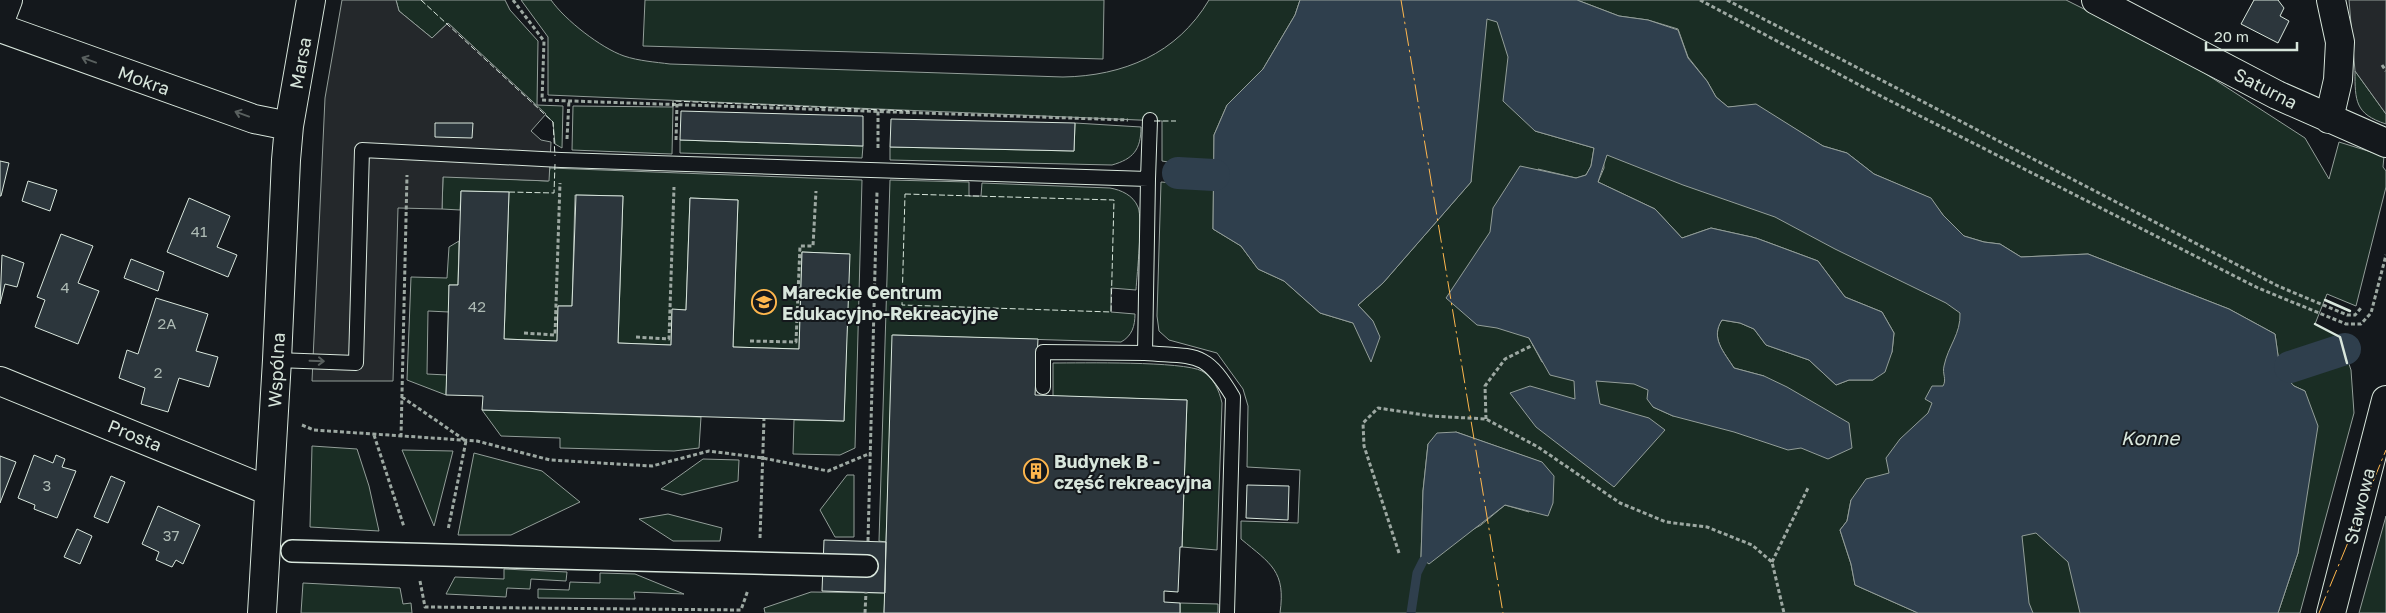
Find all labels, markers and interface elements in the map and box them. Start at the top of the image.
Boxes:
scale bar [2206,20,2297,52]
text: 20 m [2214,27,2249,45]
street label: Marsa [285,35,315,91]
one-way arrow [81,55,97,64]
street label: Mokra [115,61,173,99]
street label: Saturna [2231,63,2301,113]
one-way arrow [235,109,250,118]
house number: 41 [191,222,207,240]
house number: 4 [60,278,70,296]
place label: Mareckie Centrum Edukacyjno-Rekreacyjne [782,281,999,324]
school or university icon: Mareckie Centrum Edukacyjno-Rekreacyjne [751,289,777,315]
house number: 42 [468,297,486,315]
house number: 2A [158,314,176,332]
street label: Wspólna [263,332,289,408]
one-way arrow [309,357,325,366]
house number: 2 [154,363,162,381]
street label: Prosta [105,414,165,456]
water label: Konne [2121,426,2181,449]
place label: Budynek B - część rekreacyjna [1054,450,1212,493]
building icon: Budynek B - część rekreacyjna [1023,458,1049,484]
street label: Stawowa [2339,466,2379,546]
house number: 3 [43,476,51,494]
house number: 37 [163,526,179,544]

